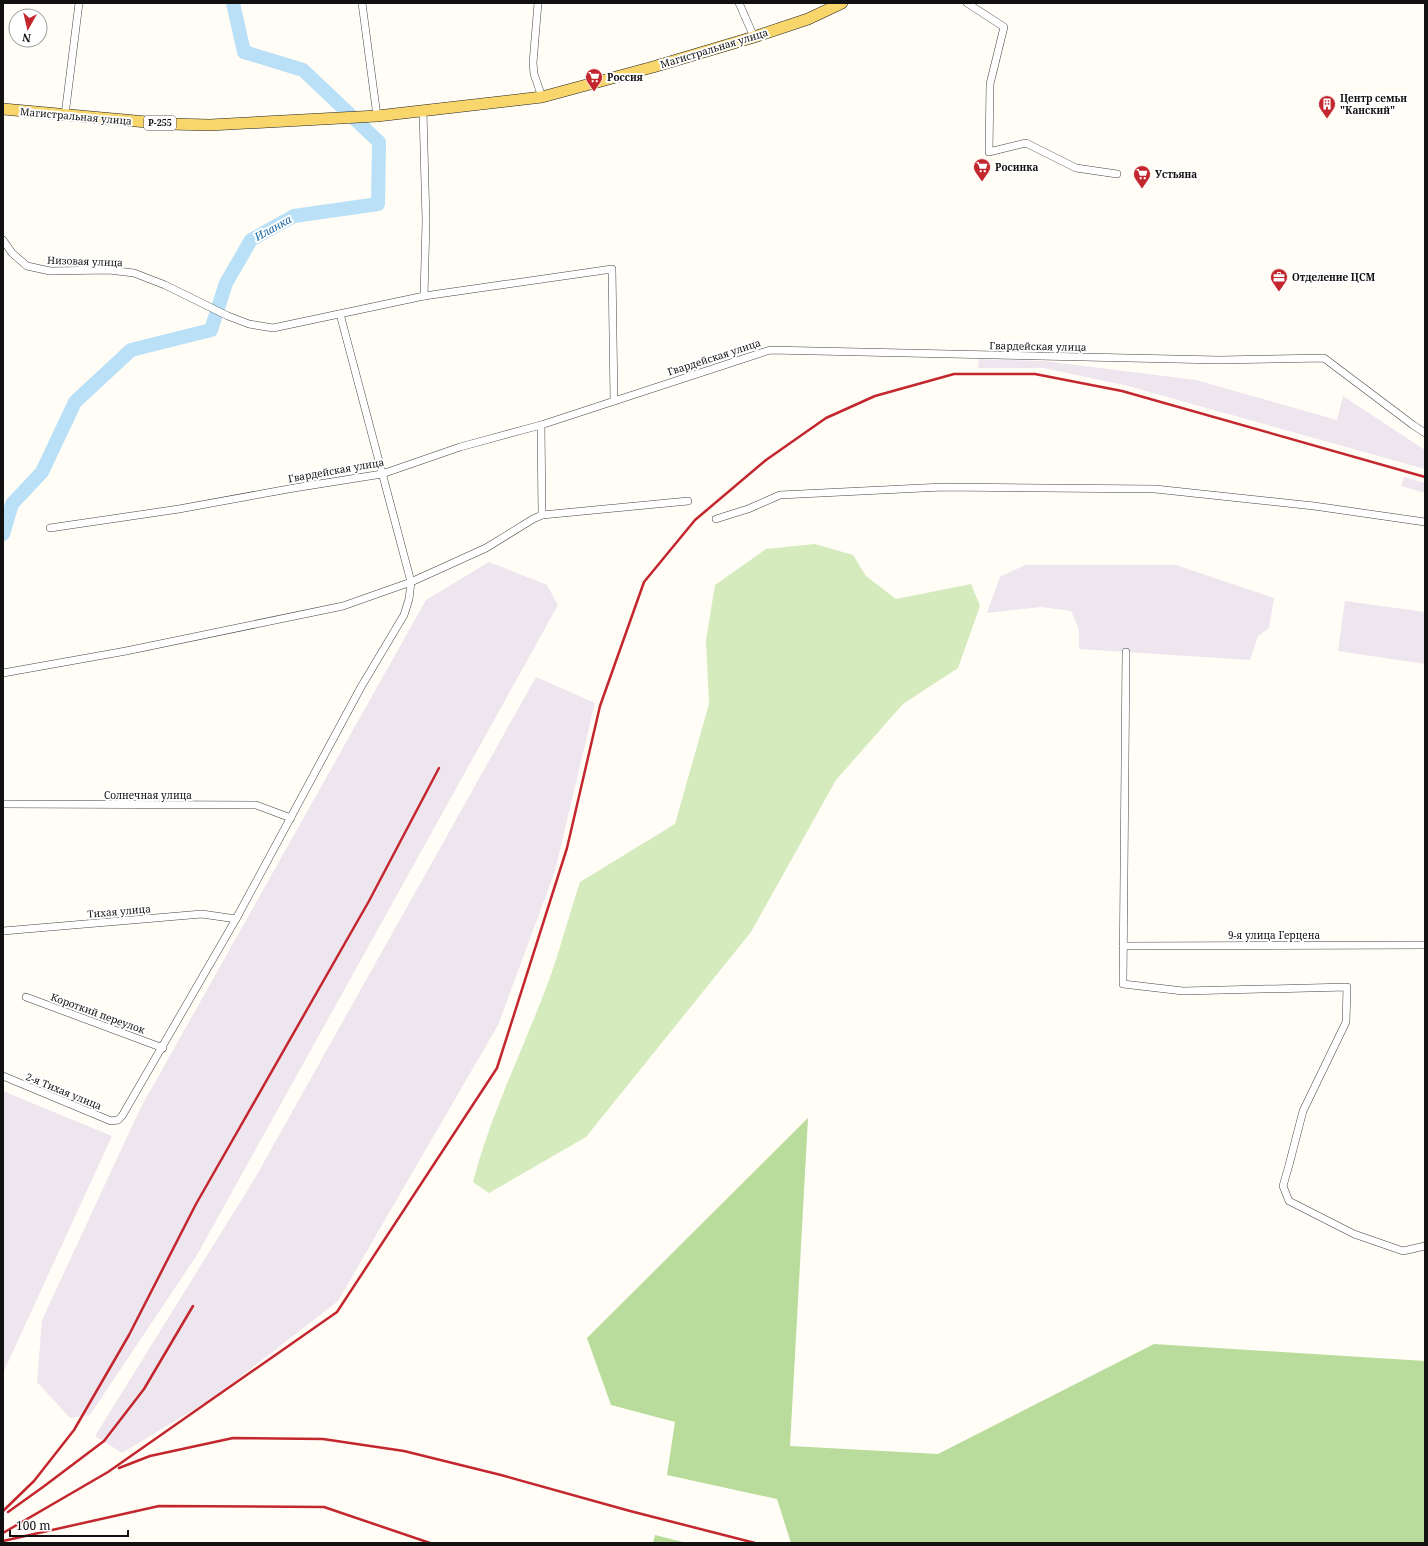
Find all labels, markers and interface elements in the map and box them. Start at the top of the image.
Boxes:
north arrow [8,8,48,48]
street label: Магистральная улица [658,25,770,71]
text: N [21,30,32,46]
supermarket icon: Россия [584,67,604,92]
place label: Россия [607,70,643,84]
place label: Центр семьи "Канский" [1340,91,1407,117]
building icon: Центр семьи "Канский" [1317,94,1337,119]
street label: Магистральная улица [20,104,133,128]
road number: Р-255 [144,116,176,130]
supermarket icon: Росинка [972,157,992,182]
place label: Росинка [995,160,1038,174]
supermarket icon: Устьяна [1132,164,1152,189]
place label: Устьяна [1155,167,1197,181]
water label: Иланка [251,211,295,244]
street label: Низовая улица [47,253,123,269]
office icon: Отделение ЦСМ [1269,267,1289,292]
place label: Отделение ЦСМ [1292,270,1375,284]
street label: Гвардейская улица [666,335,763,379]
street label: Гвардейская улица [989,338,1087,354]
street label: Гвардейская улица [287,455,385,485]
street label: Солнечная улица [104,788,192,802]
street label: Тихая улица [87,901,152,921]
street label: 9-я улица Герцена [1228,928,1320,942]
street label: Короткий переулок [49,989,147,1037]
street label: 2-я Тихая улица [24,1069,104,1113]
scale bar [10,1512,128,1538]
text: 100 m [16,1517,51,1534]

